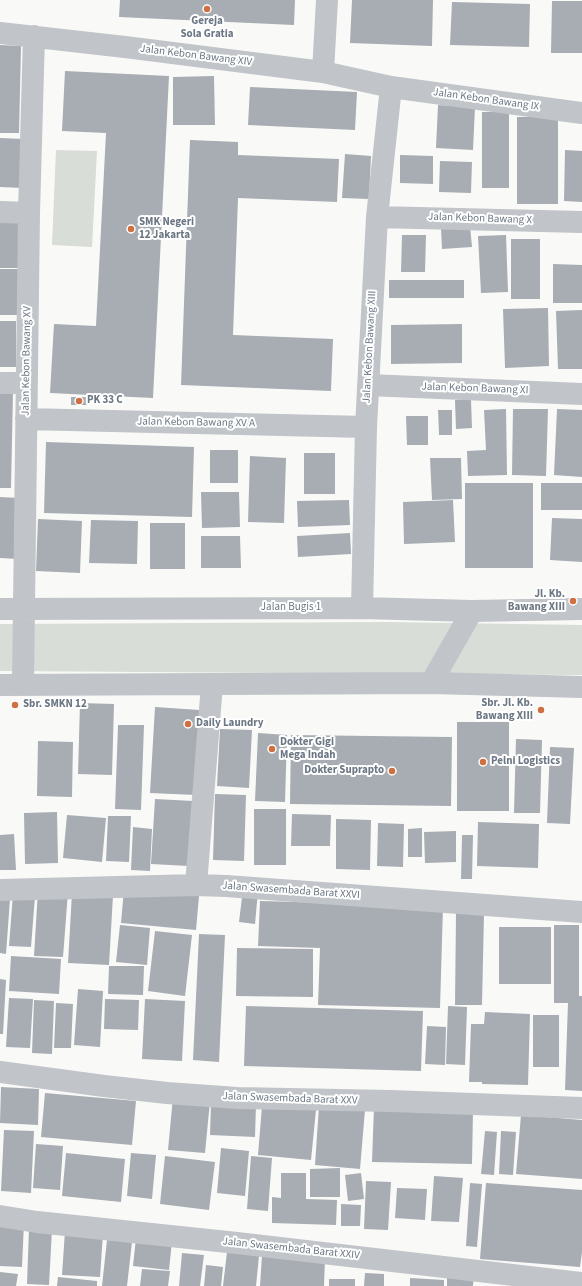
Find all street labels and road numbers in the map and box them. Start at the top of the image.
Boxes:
street label: Jalan Kebon Bawang XIV [139,43,253,69]
street label: Jalan Kebon Bawang IX [432,86,540,114]
street label: Jalan Kebon Bawang X [428,211,532,227]
street label: Jalan Kebon Bawang XIII [360,290,380,404]
street label: Jalan Kebon Bawang XV [19,306,35,416]
street label: Jalan Kebon Bawang XI [421,381,529,397]
street label: Jalan Kebon Bawang XV A [137,415,255,431]
street label: Jalan Bugis 1 [261,601,321,615]
street label: Jalan Swasembada Barat XXVI [222,880,360,902]
street label: Jalan Swasembada Barat XXV [222,1090,358,1108]
street label: Jalan Swasembada Barat XXIV [222,1235,360,1263]

